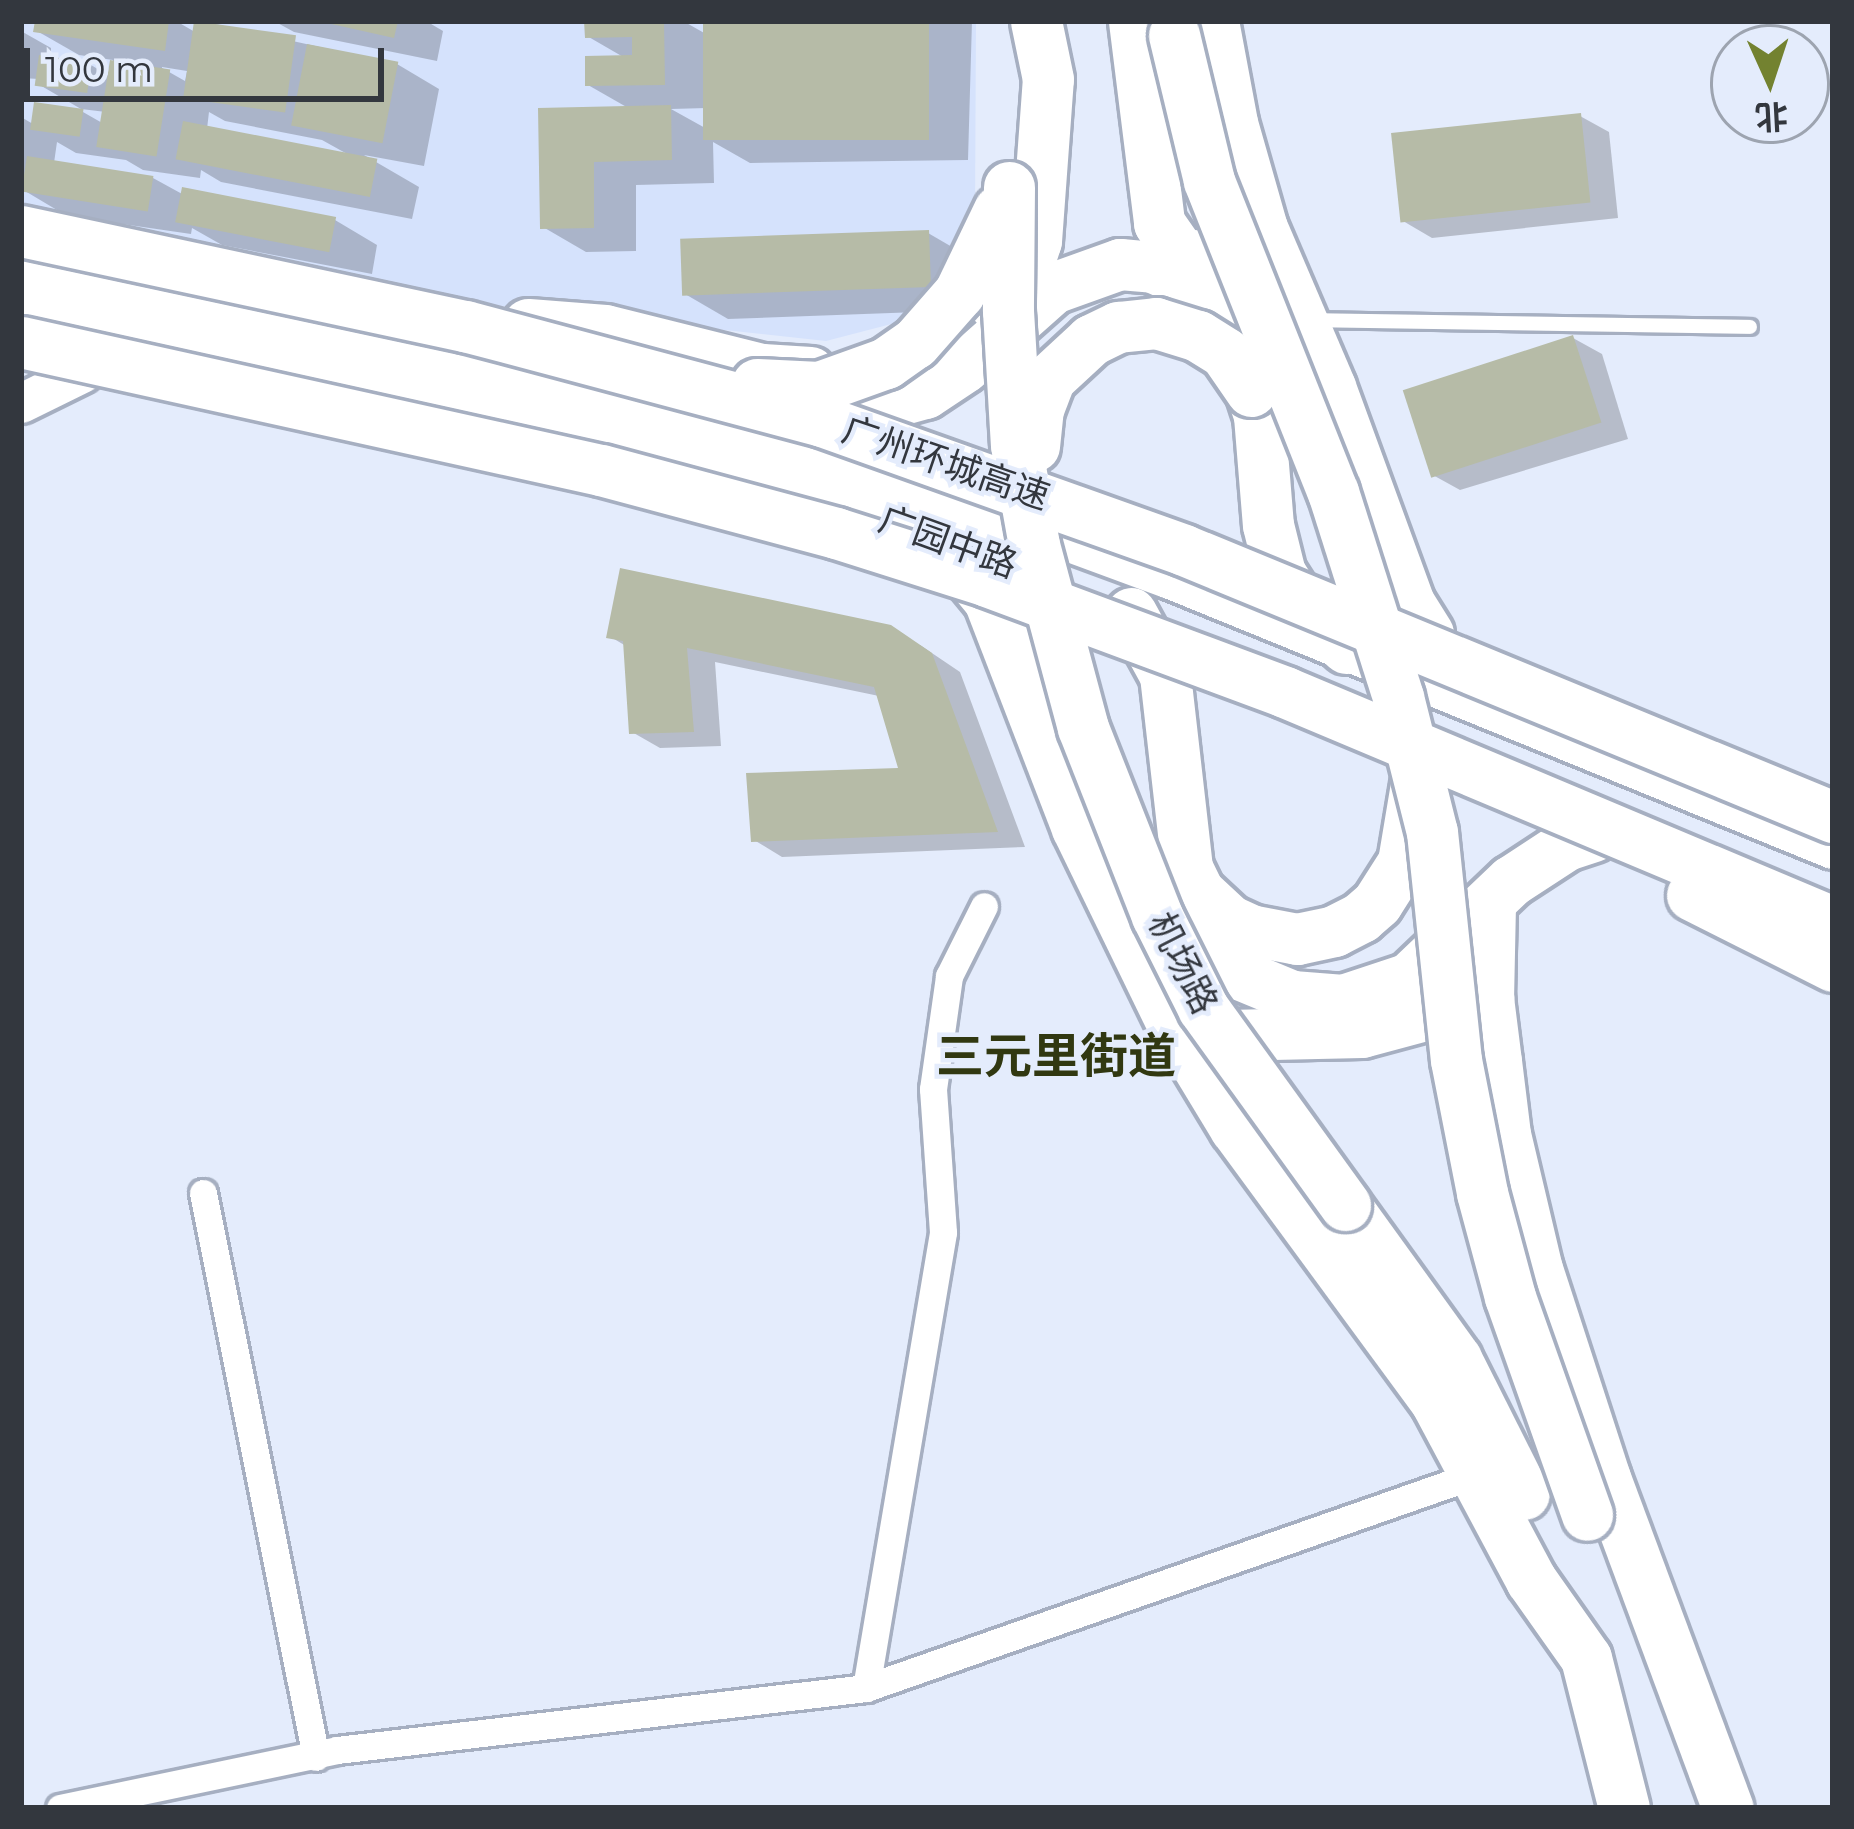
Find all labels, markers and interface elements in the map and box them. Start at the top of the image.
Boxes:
scale bar [30,24,390,98]
north arrow [1710,24,1830,144]
text: 100 m [45,47,153,91]
text: 北 [1754,96,1789,138]
street label: 广州环城高速 [837,407,1055,519]
street label: 广园中路 [873,497,1023,587]
street label: 机场路 [1139,905,1227,1021]
district label: 三元里街道 [936,1028,1176,1086]

